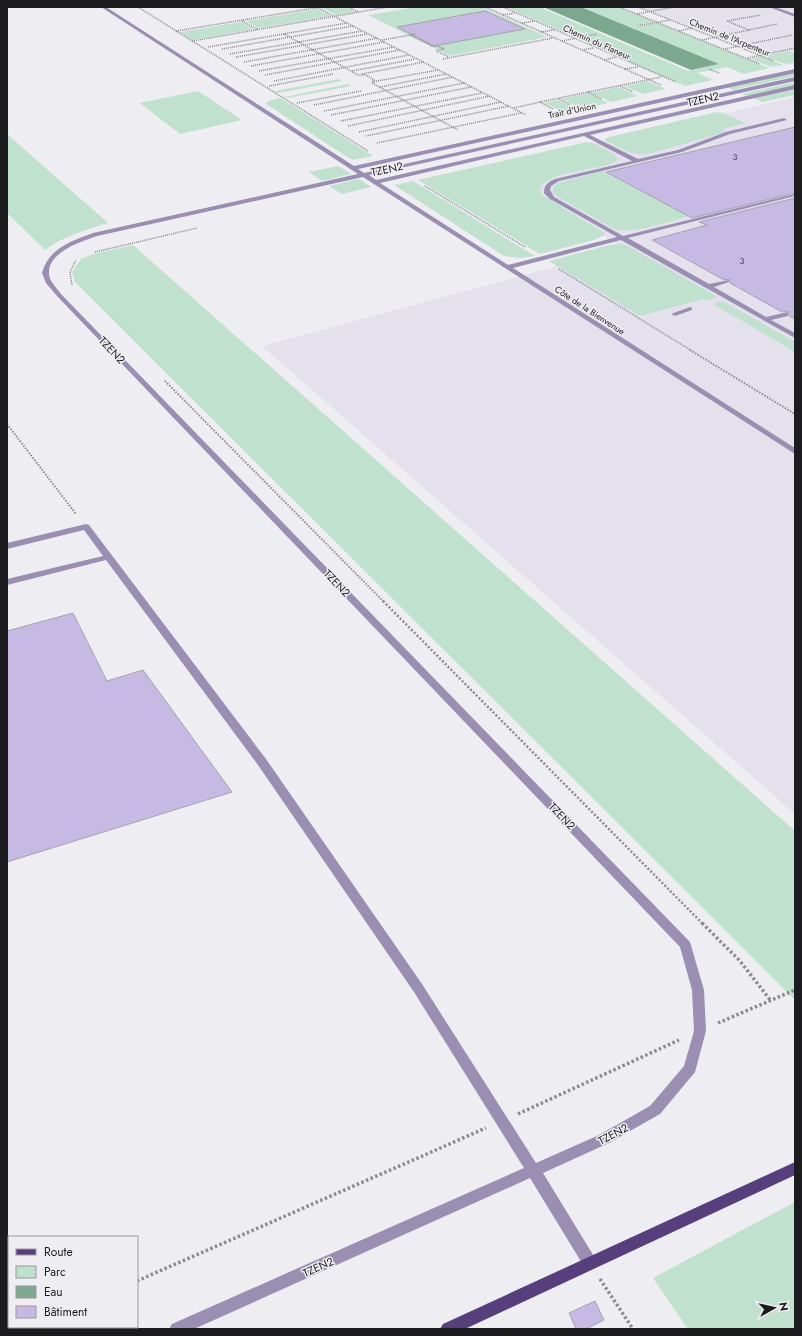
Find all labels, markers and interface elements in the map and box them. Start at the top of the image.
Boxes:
street label: Chemin de l'Arpenteur [688,15,773,60]
street label: Chemin du Flaneur [561,21,634,63]
street label: TZEN2 [685,88,721,110]
street label: Trait d'Union [547,99,597,121]
house number: 3 [733,150,738,163]
street label: TZEN2 [370,158,404,180]
house number: 3 [740,254,745,267]
street label: Côte de la Bienvenue [552,282,628,338]
street label: TZEN2 [95,333,129,367]
street label: TZEN2 [320,566,354,600]
street label: TZEN2 [545,799,579,833]
street label: TZEN2 [595,1119,631,1149]
legend [8,1236,138,1328]
text: Route [44,1243,73,1261]
street label: TZEN2 [300,1253,336,1281]
text: Parc [44,1263,66,1281]
text: Eau [44,1283,63,1301]
north arrow [754,1288,794,1328]
text: N [775,1301,792,1312]
text: Bâtiment [44,1303,87,1321]

